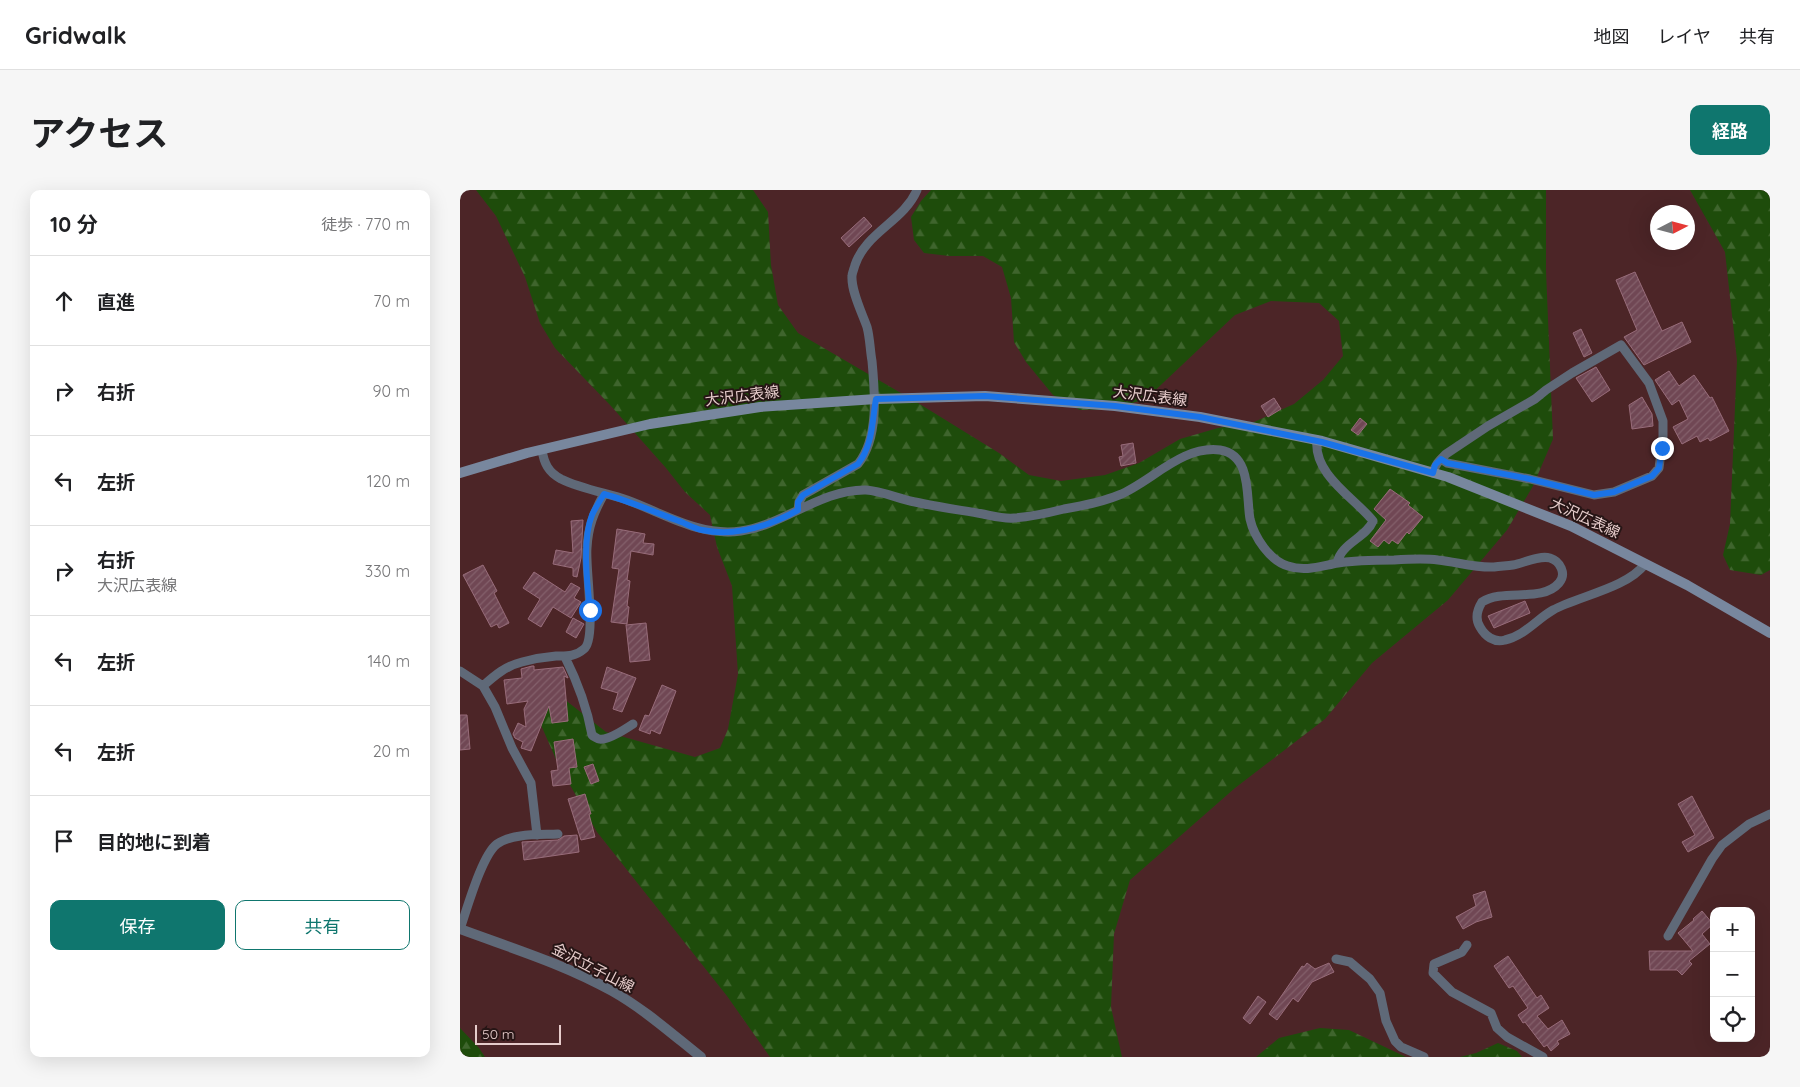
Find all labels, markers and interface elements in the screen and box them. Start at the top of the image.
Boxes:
text: Gridwalk [25,20,127,50]
text: 地図 [1594,25,1630,48]
text: レイヤ [1658,25,1711,48]
text: 共有 [1739,25,1775,48]
button: 経路 [1690,105,1770,155]
text: アクセス [30,111,168,155]
north arrow [1650,205,1695,250]
text: 10 分 [50,211,98,237]
text: 徒歩 · 770 m [321,214,410,234]
icon: ahead [50,287,78,315]
text: 直進 [97,290,135,314]
text: 70 m [373,291,410,311]
icon: right [50,377,78,405]
text: 右折 [97,380,135,404]
text: 90 m [373,381,410,401]
street label: 大沢広表線 [704,382,780,410]
street label: 大沢広表線 [1112,382,1188,410]
route end [1651,437,1674,460]
icon: left [50,467,78,495]
text: 左折 [97,470,135,494]
text: 120 m [367,471,410,491]
street label: 大沢広表線 [1547,493,1623,542]
text: 右折 [97,548,135,572]
icon: right [50,557,78,585]
text: 330 m [365,561,410,581]
text: 大沢広表線 [97,575,177,595]
route start [579,599,602,622]
icon: left [50,647,78,675]
text: 左折 [97,650,135,674]
text: 140 m [367,651,410,671]
icon: left [50,737,78,765]
text: 左折 [97,740,135,764]
text: 20 m [373,741,410,761]
icon: arrive [50,827,78,855]
text: 目的地に到着 [97,830,211,854]
button: 保存 [50,900,225,950]
button: 共有 [235,900,410,950]
map controls [1710,907,1755,1042]
button: + [1710,907,1755,952]
street label: 金沢立子山線 [549,939,638,996]
button: − [1710,952,1755,997]
button: locate [1710,997,1755,1042]
scale bar [475,1022,561,1045]
text: 50 m [482,1025,515,1043]

